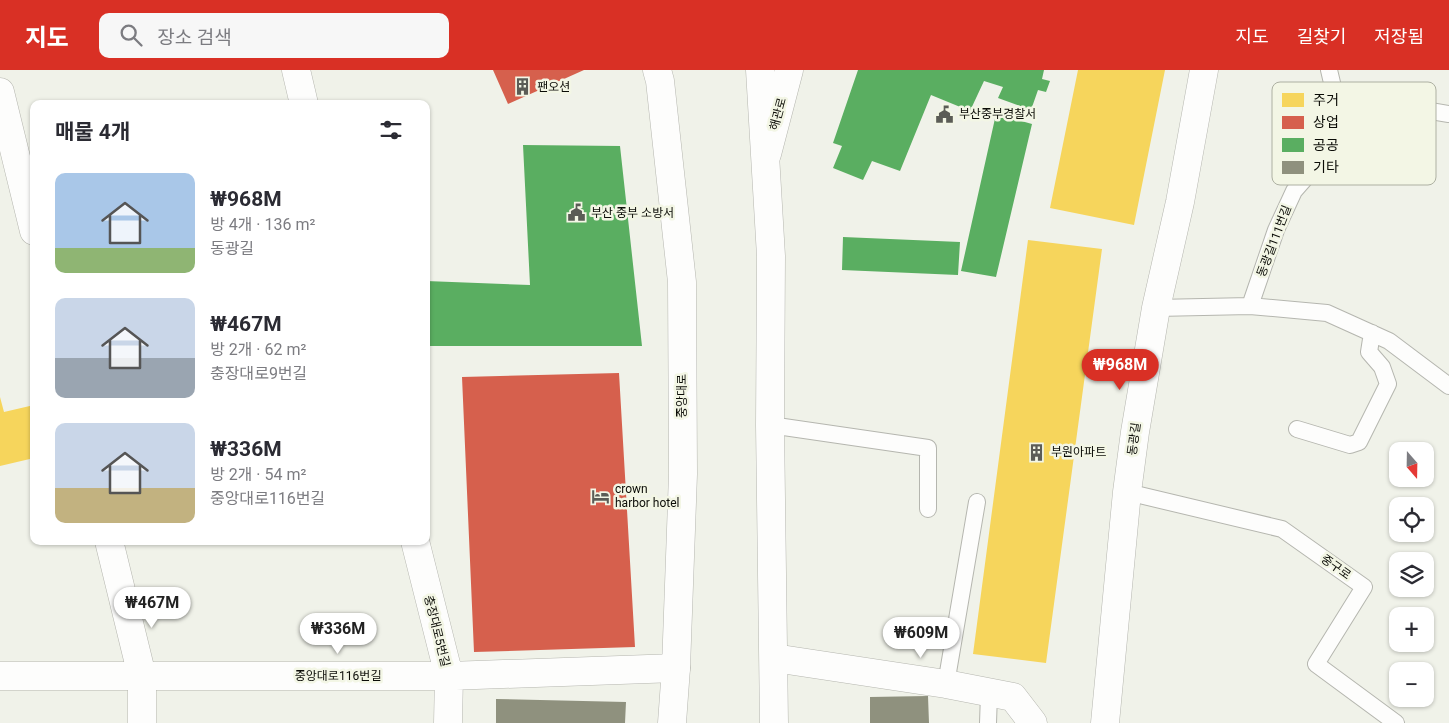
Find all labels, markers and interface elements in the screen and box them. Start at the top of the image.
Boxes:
search box [99,13,449,58]
icon: search [117,21,145,49]
text: 지도 [25,24,69,52]
text: 장소 검색 [157,26,232,49]
text: 지도 [1236,26,1269,47]
text: 길찾기 [1297,26,1346,47]
text: 저장됨 [1374,26,1424,47]
building icon: 팬오션 [513,77,533,97]
place label: 팬오션 [537,80,570,94]
legend [1272,82,1436,185]
text: 주거 [1313,92,1339,108]
street label: 해관로 [767,96,789,132]
public building icon: 부산중부경찰서 [935,104,955,124]
place label: 부산중부경찰서 [959,107,1036,121]
text: 상업 [1313,114,1339,130]
icon: filters [377,116,405,144]
text: 매물 4개 [55,120,130,144]
text: 공공 [1313,137,1339,153]
text: 기타 [1313,159,1339,175]
text: ₩968M [210,187,282,211]
icon: home [95,193,155,253]
public building icon: 부산 중부 소방서 [567,203,587,223]
street label: 동광길111번길 [1254,203,1294,279]
place label: 부산 중부 소방서 [591,206,674,220]
text: 방 4개 · 136 m² [210,215,315,234]
text: 동광길 [210,239,254,258]
text: ₩467M [210,312,282,336]
icon: home [95,318,155,378]
text: 방 2개 · 62 m² [210,340,306,359]
pin: ₩968M [1085,348,1155,391]
text: ₩968M [1093,355,1147,374]
text: 충장대로9번길 [210,364,307,383]
street label: 중앙대로 [675,374,689,418]
street label: 동광길 [1125,422,1143,456]
text: ₩336M [210,437,282,461]
building icon: 부원아파트 [1027,442,1047,462]
north arrow [1389,442,1434,488]
map controls [1389,442,1434,707]
icon: home [95,443,155,503]
place label: 부원아파트 [1051,445,1106,459]
text: 방 2개 · 54 m² [210,465,306,484]
place label: crown harbor hotel [615,482,680,510]
hotel icon: crown harbor hotel [591,486,611,506]
text: 중앙대로116번길 [210,489,325,508]
button: locate [1389,497,1434,542]
street label: 중구로 [1318,552,1354,582]
button: layers [1389,552,1434,597]
pin: ₩467M [117,586,187,629]
text: ₩467M [125,593,179,612]
street label: 충장대로5번길 [421,594,453,668]
button: + [1389,607,1434,652]
pin: ₩336M [303,612,373,655]
pin: ₩609M [886,616,956,659]
text: ₩336M [311,619,365,638]
text: ₩609M [894,623,948,642]
button: − [1389,662,1434,707]
street label: 중앙대로116번길 [295,669,381,683]

